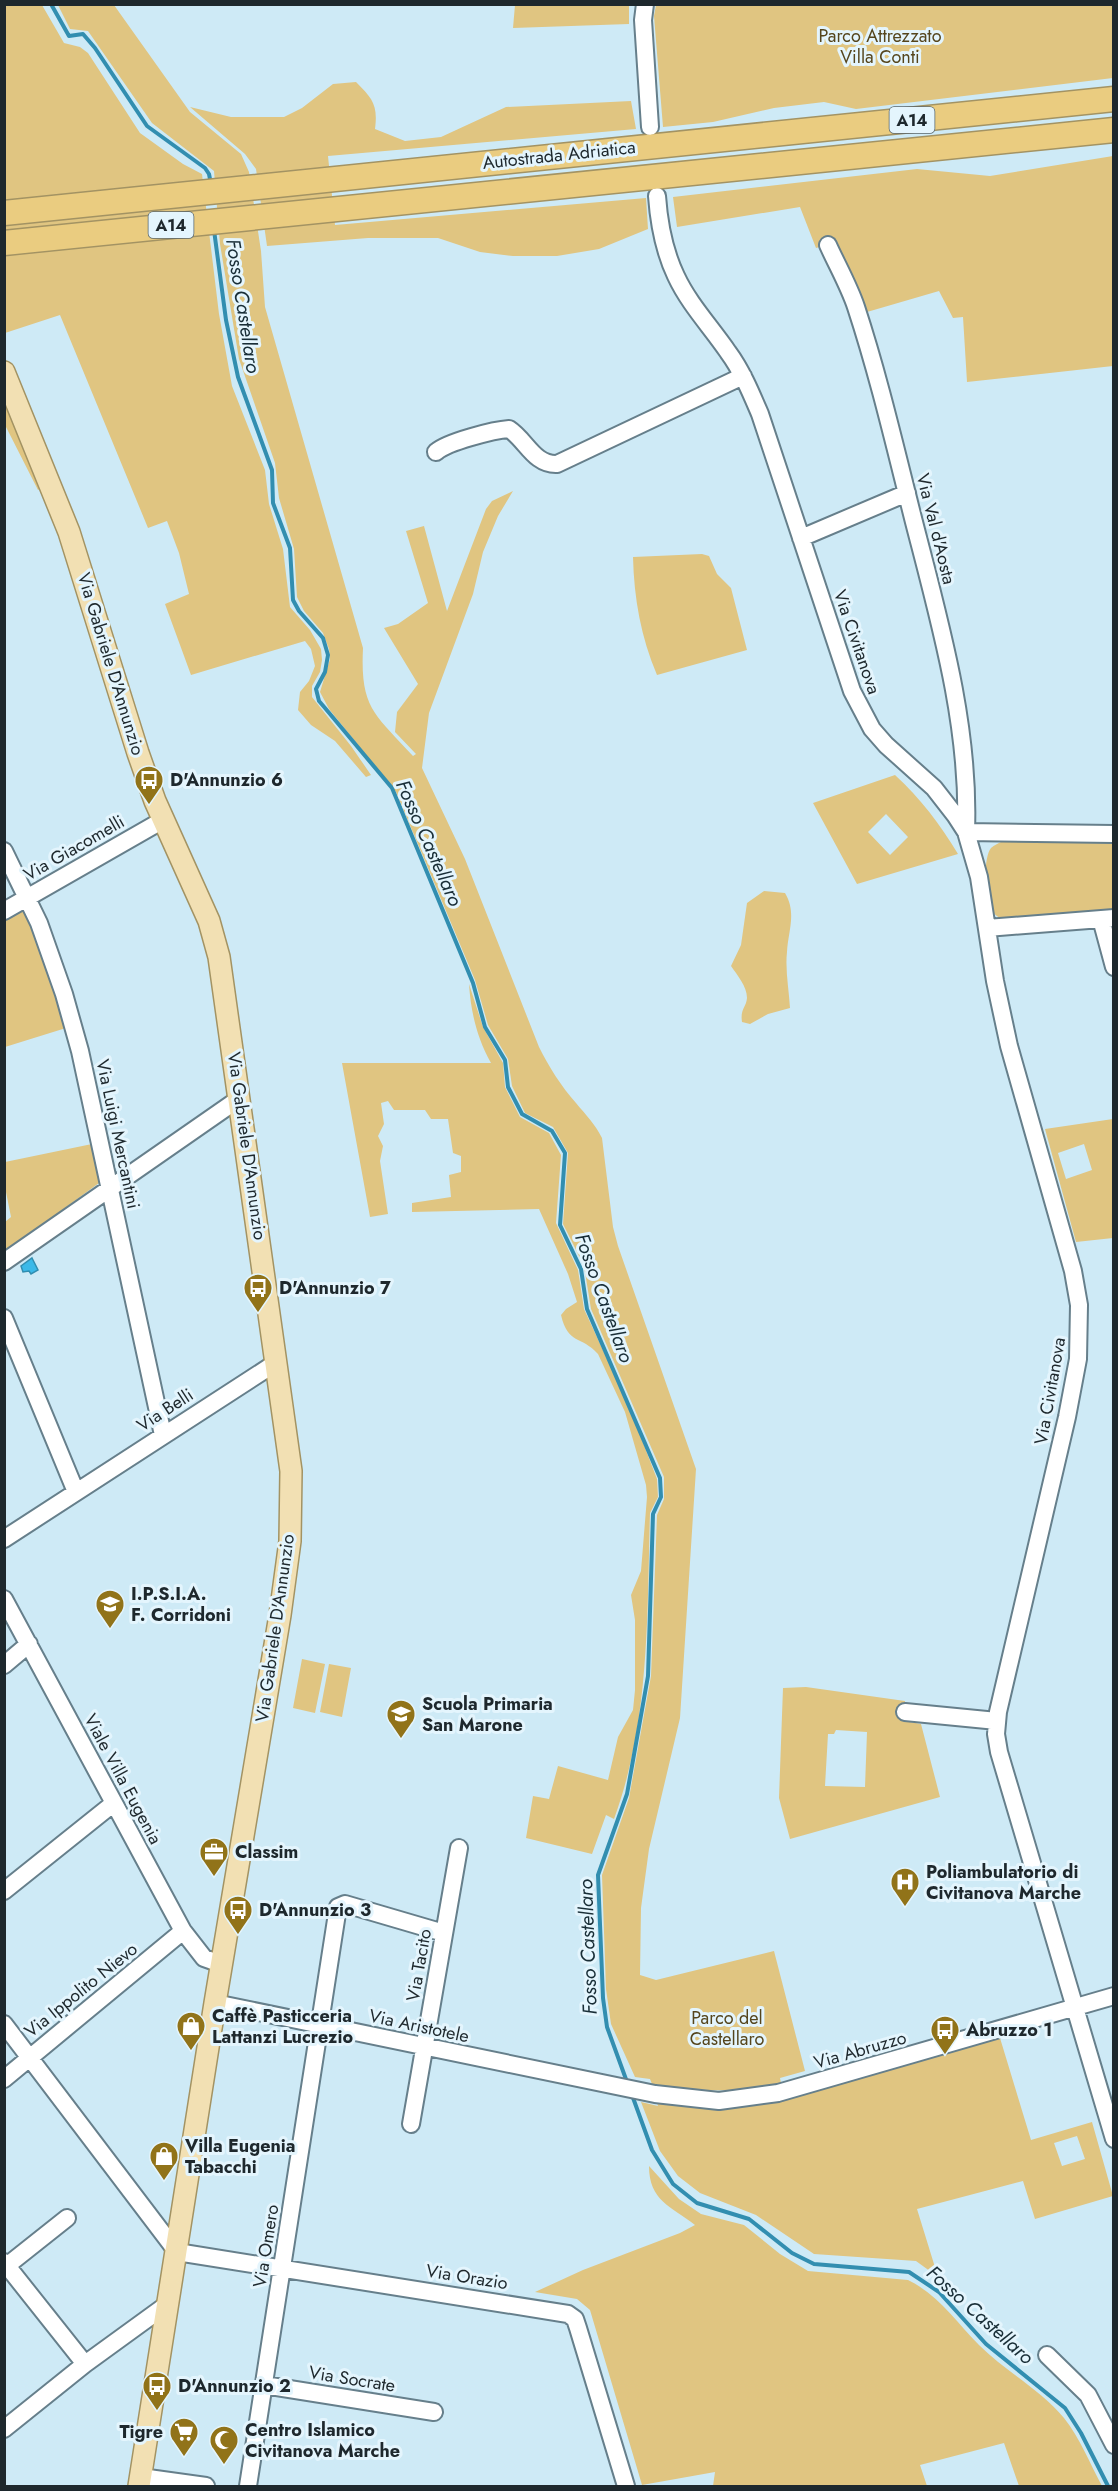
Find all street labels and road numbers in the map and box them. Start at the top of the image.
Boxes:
road number: A14 [890,107,934,133]
street label: Autostrada Adriatica [481,134,637,176]
road number: A14 [148,212,194,238]
street label: Via Val d'Aosta [910,471,962,587]
street label: Via Gabriele D'Annunzio [71,570,151,759]
street label: Via Civitanova [827,586,887,698]
street label: Via Giacomelli [19,809,129,887]
street label: Via Gabriele D'Annunzio [221,1050,273,1242]
street label: Via Luigi Mercantini [89,1057,147,1211]
street label: Via Civitanova [1028,1335,1072,1447]
street label: Via Belli [132,1382,198,1438]
street label: Via Gabriele D'Annunzio [249,1532,301,1724]
street label: Viale Villa Eugenia [78,1709,168,1849]
street label: Via Tacito [400,1926,438,2003]
street label: Via Ippolito Nievo [19,1936,143,2044]
street label: Via Aristotele [367,2003,471,2049]
street label: Via Abruzzo [811,2024,909,2076]
street label: Via Omero [247,2202,285,2289]
street label: Via Orazio [424,2258,510,2296]
street label: Via Socrate [307,2359,397,2399]

